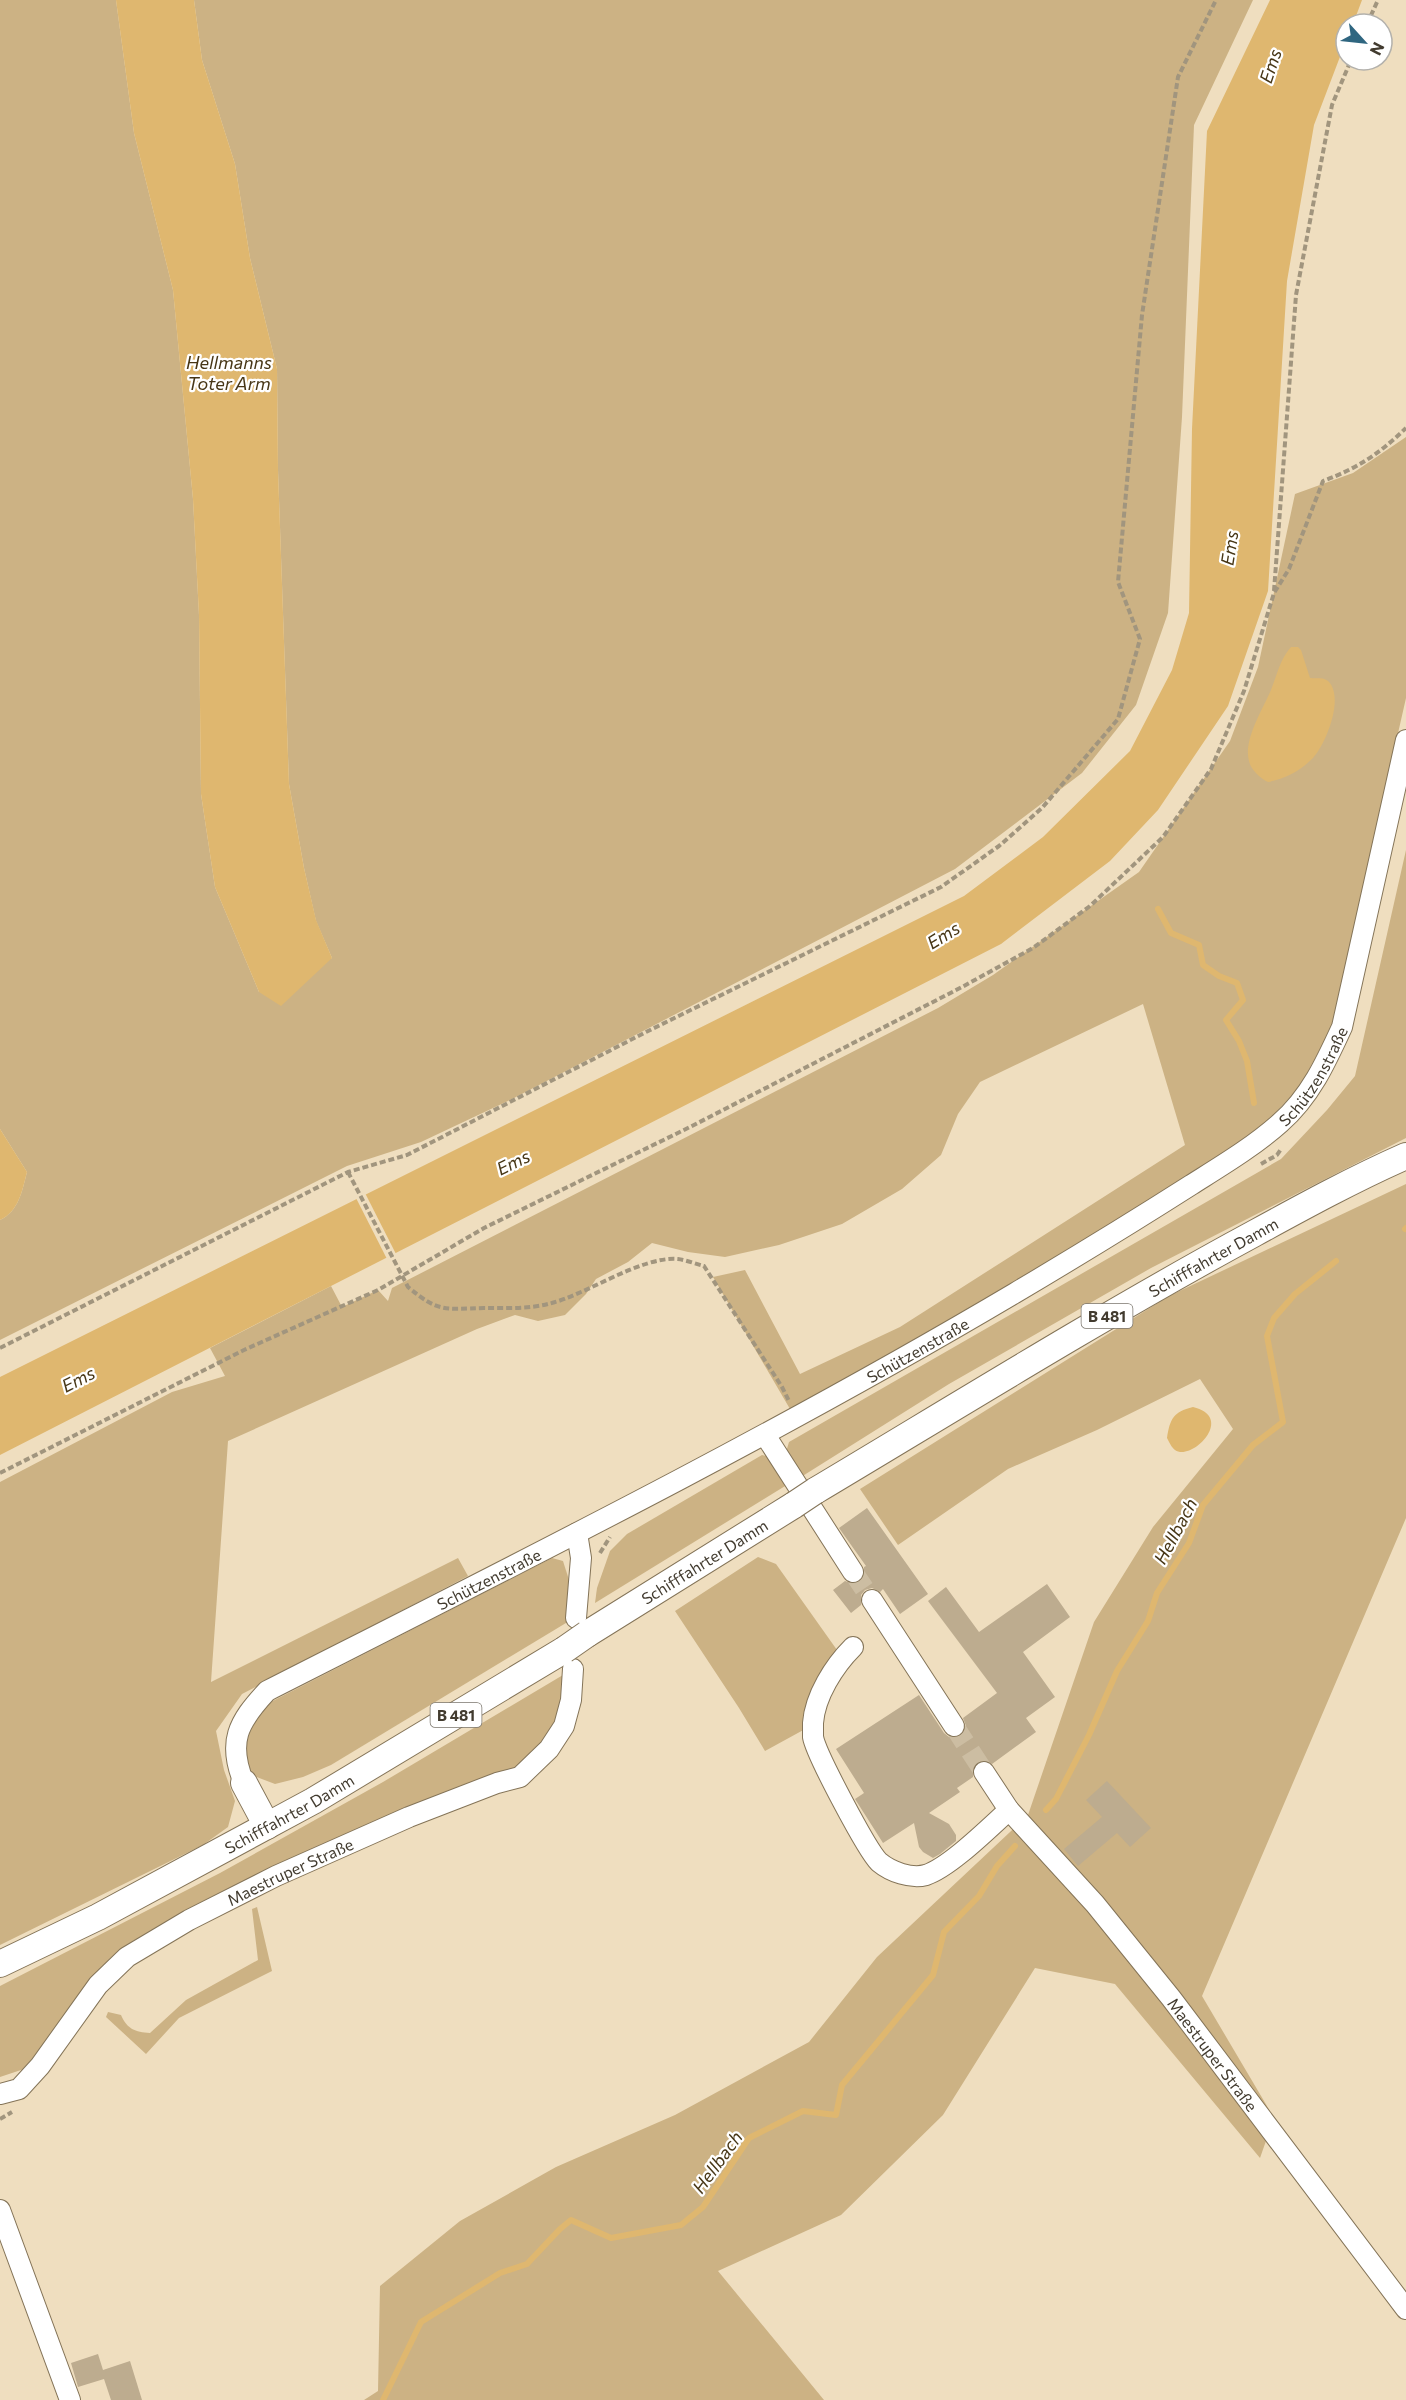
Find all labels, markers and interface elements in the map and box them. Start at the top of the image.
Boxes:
north arrow [1334,12,1394,72]
text: N [1367,39,1389,59]
water label: Ems [1254,46,1286,86]
water label: Hellmanns Toter Arm [186,351,272,394]
water label: Ems [1215,529,1243,567]
water label: Ems [923,917,963,953]
street label: Schützenstraße [1274,1023,1351,1129]
water label: Ems [493,1145,533,1179]
street label: Schifffahrter Damm [1145,1213,1281,1300]
road number: B 481 [1082,1304,1132,1328]
street label: Schützenstraße [863,1313,971,1386]
water label: Ems [58,1361,98,1397]
water label: Hellbach [1149,1494,1201,1568]
street label: Schifffahrter Damm [637,1515,771,1607]
street label: Schützenstraße [433,1544,544,1613]
road number: B 481 [430,1703,482,1727]
street label: Schifffahrter Damm [221,1769,357,1857]
street label: Maestruper Straße [224,1834,356,1909]
street label: Maestruper Straße [1164,1994,1262,2114]
water label: Hellbach [687,2127,747,2197]

